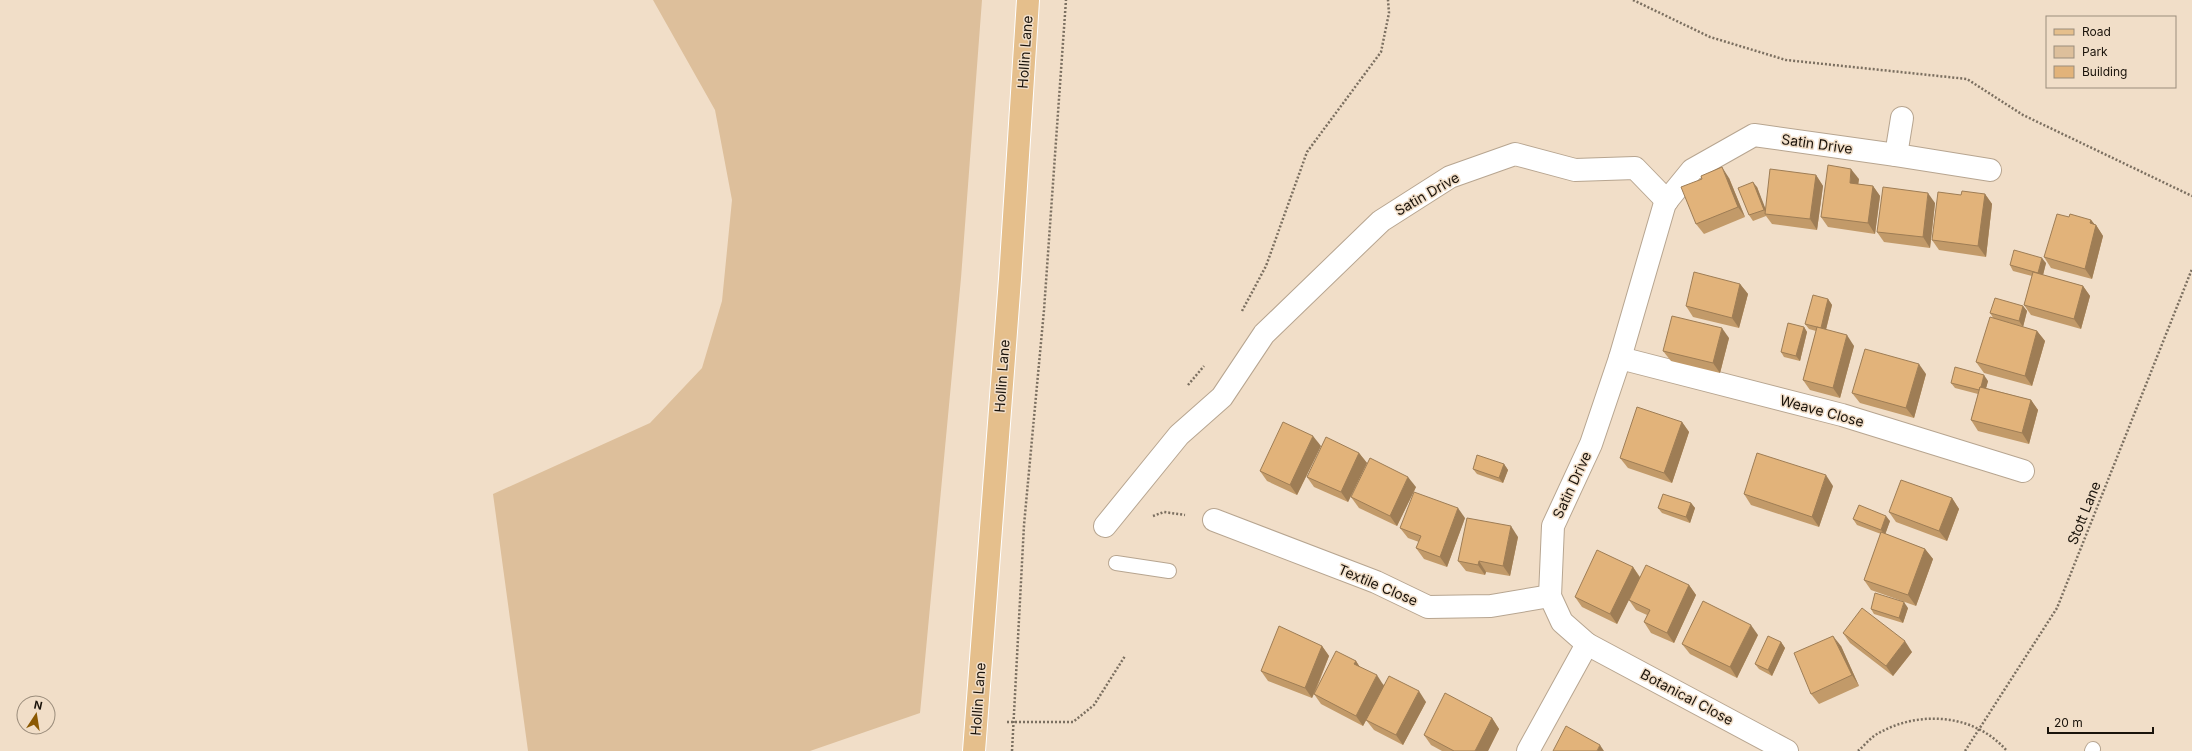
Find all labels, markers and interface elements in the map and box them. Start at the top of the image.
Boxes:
street label: Hollin Lane [1013,15,1036,89]
legend [2046,16,2176,88]
text: Road [2082,24,2111,39]
text: Park [2082,44,2108,59]
text: Building [2082,64,2127,79]
street label: Satin Drive [1780,130,1854,157]
street label: Satin Drive [1391,168,1462,219]
street label: Hollin Lane [990,339,1013,413]
street label: Weave Close [1778,391,1866,430]
street label: Satin Drive [1549,449,1594,521]
street label: Stott Lane [2063,479,2104,547]
street label: Textile Close [1336,560,1421,609]
street label: Hollin Lane [966,662,989,736]
street label: Botanical Close [1638,665,1737,728]
north arrow [16,695,56,735]
text: N [33,697,44,713]
scale bar [2048,709,2153,735]
text: 20 m [2054,715,2083,730]

